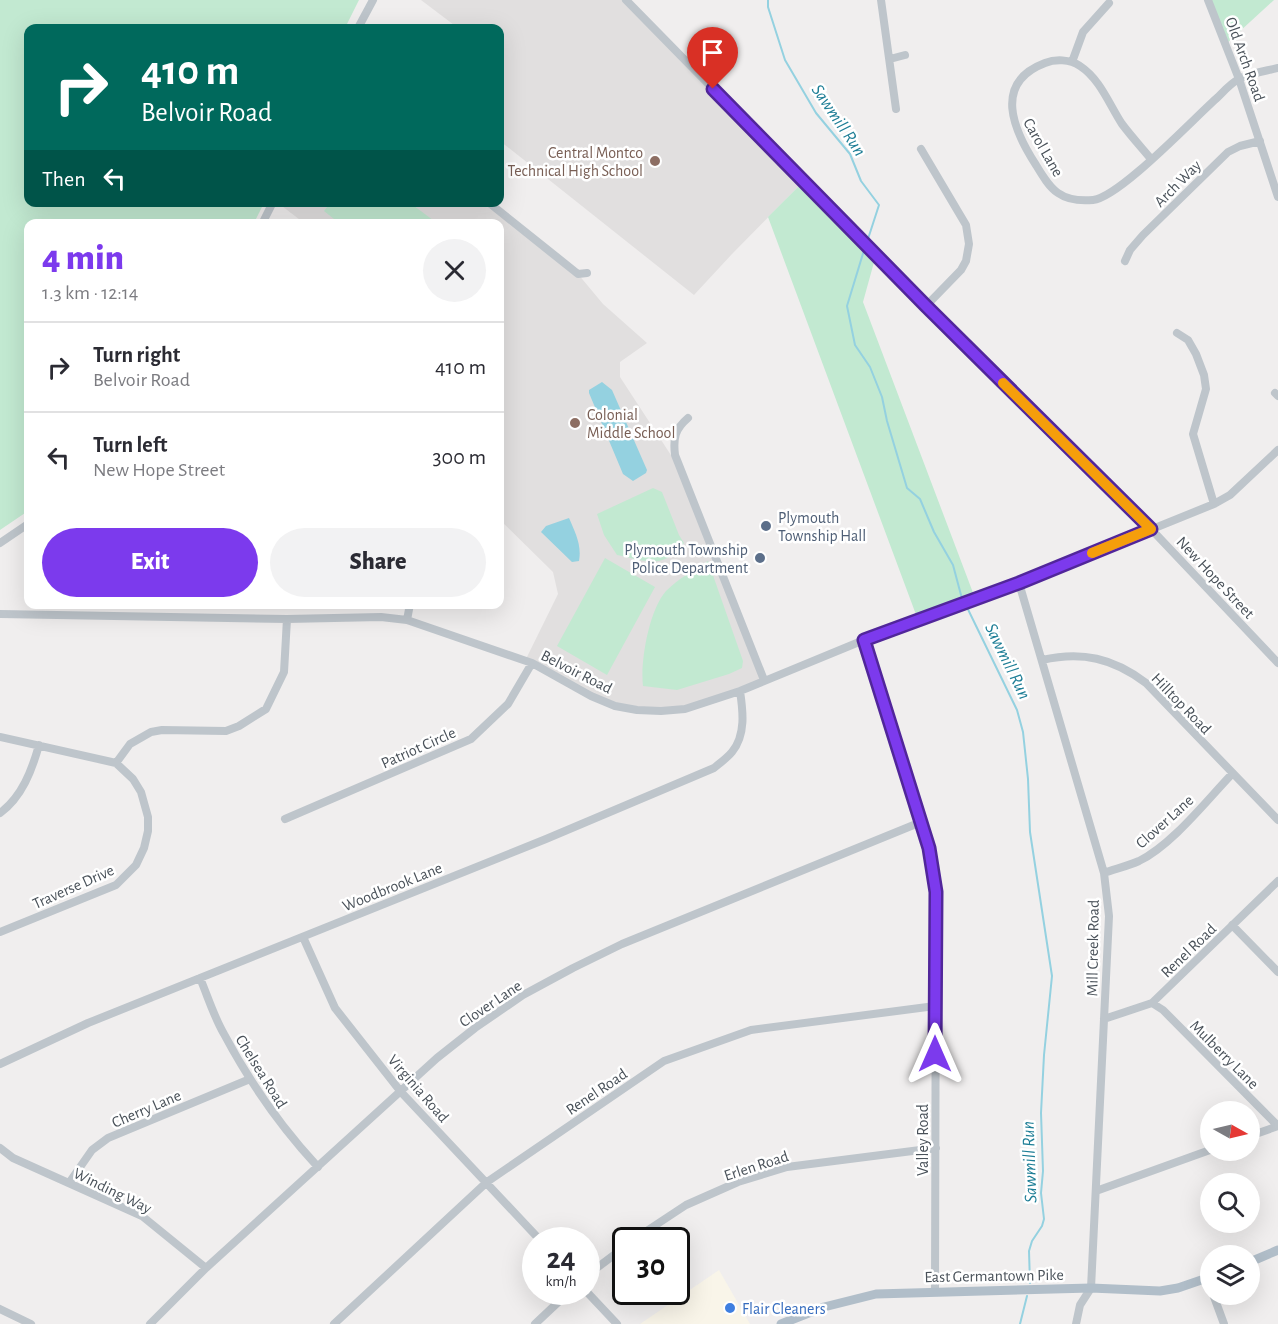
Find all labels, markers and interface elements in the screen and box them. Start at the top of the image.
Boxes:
street label: Old Arch Road [1222,15,1268,104]
pin [687,27,738,89]
icon: arrive [696,36,729,69]
icon: right [42,48,120,126]
text: 410 m [141,50,239,92]
water label: Sawmill Run [808,82,869,160]
text: Belvoir Road [141,99,272,126]
street label: Carol Lane [1020,115,1066,180]
place label: Central Montco Technical High School [507,145,643,179]
marker: Central Montco Technical High School [648,154,662,168]
street label: Arch Way [1151,157,1205,211]
icon: left [98,162,131,195]
text: Then [42,168,86,190]
button: close [423,239,486,302]
text: 4 min [42,240,124,276]
text: 1.3 km · 12:14 [42,283,138,303]
text: Turn right [93,344,180,366]
icon: right [42,351,75,384]
text: 410 m [435,356,486,378]
text: Belvoir Road [93,370,190,390]
place label: Colonial Middle School [587,407,675,441]
marker: Colonial Middle School [568,416,582,430]
text: Turn left [93,434,167,456]
icon: left [42,441,75,474]
text: 300 m [432,446,486,468]
text: New Hope Street [93,460,225,480]
place label: Plymouth Township Hall [778,510,866,544]
marker: Plymouth Township Hall [759,519,773,533]
button: Exit [42,528,258,597]
button: Share [270,528,486,597]
street label: New Hope Street [1173,534,1257,622]
place label: Plymouth Township Police Department [624,542,748,576]
marker: Plymouth Township Police Department [753,551,767,565]
water label: Sawmill Run [981,621,1033,702]
street label: Belvoir Road [538,647,615,697]
street label: Hilltop Road [1148,670,1214,737]
street label: Patriot Circle [379,724,458,771]
street label: Clover Lane [1133,792,1196,851]
street label: Woodbrook Lane [340,860,444,914]
street label: Traverse Drive [30,862,117,912]
street label: Mill Creek Road [1084,900,1102,997]
street label: Renel Road [1158,921,1219,981]
street label: Clover Lane [457,977,525,1030]
street label: Mulberry Lane [1186,1017,1262,1093]
position arrow [903,1022,967,1086]
street label: Chelsea Road [232,1032,290,1111]
street label: Virginia Road [385,1052,452,1125]
street label: Renel Road [563,1066,630,1118]
street label: Cherry Lane [109,1087,184,1132]
north arrow [1200,1101,1260,1161]
map controls [1200,1101,1260,1305]
street label: Valley Road [915,1104,932,1176]
water label: Sawmill Run [1020,1121,1040,1203]
street label: Erlen Road [722,1148,791,1184]
street label: Winding Way [71,1165,154,1218]
button: search [1200,1173,1260,1233]
speed limit sign: 30 [612,1227,690,1305]
text: 24 [546,1244,576,1274]
button: layers [1200,1245,1260,1305]
street label: East Germantown Pike [924,1267,1064,1285]
text: km/h [546,1274,576,1289]
marker: Flair Cleaners [723,1301,737,1315]
place label: Flair Cleaners [742,1301,826,1317]

